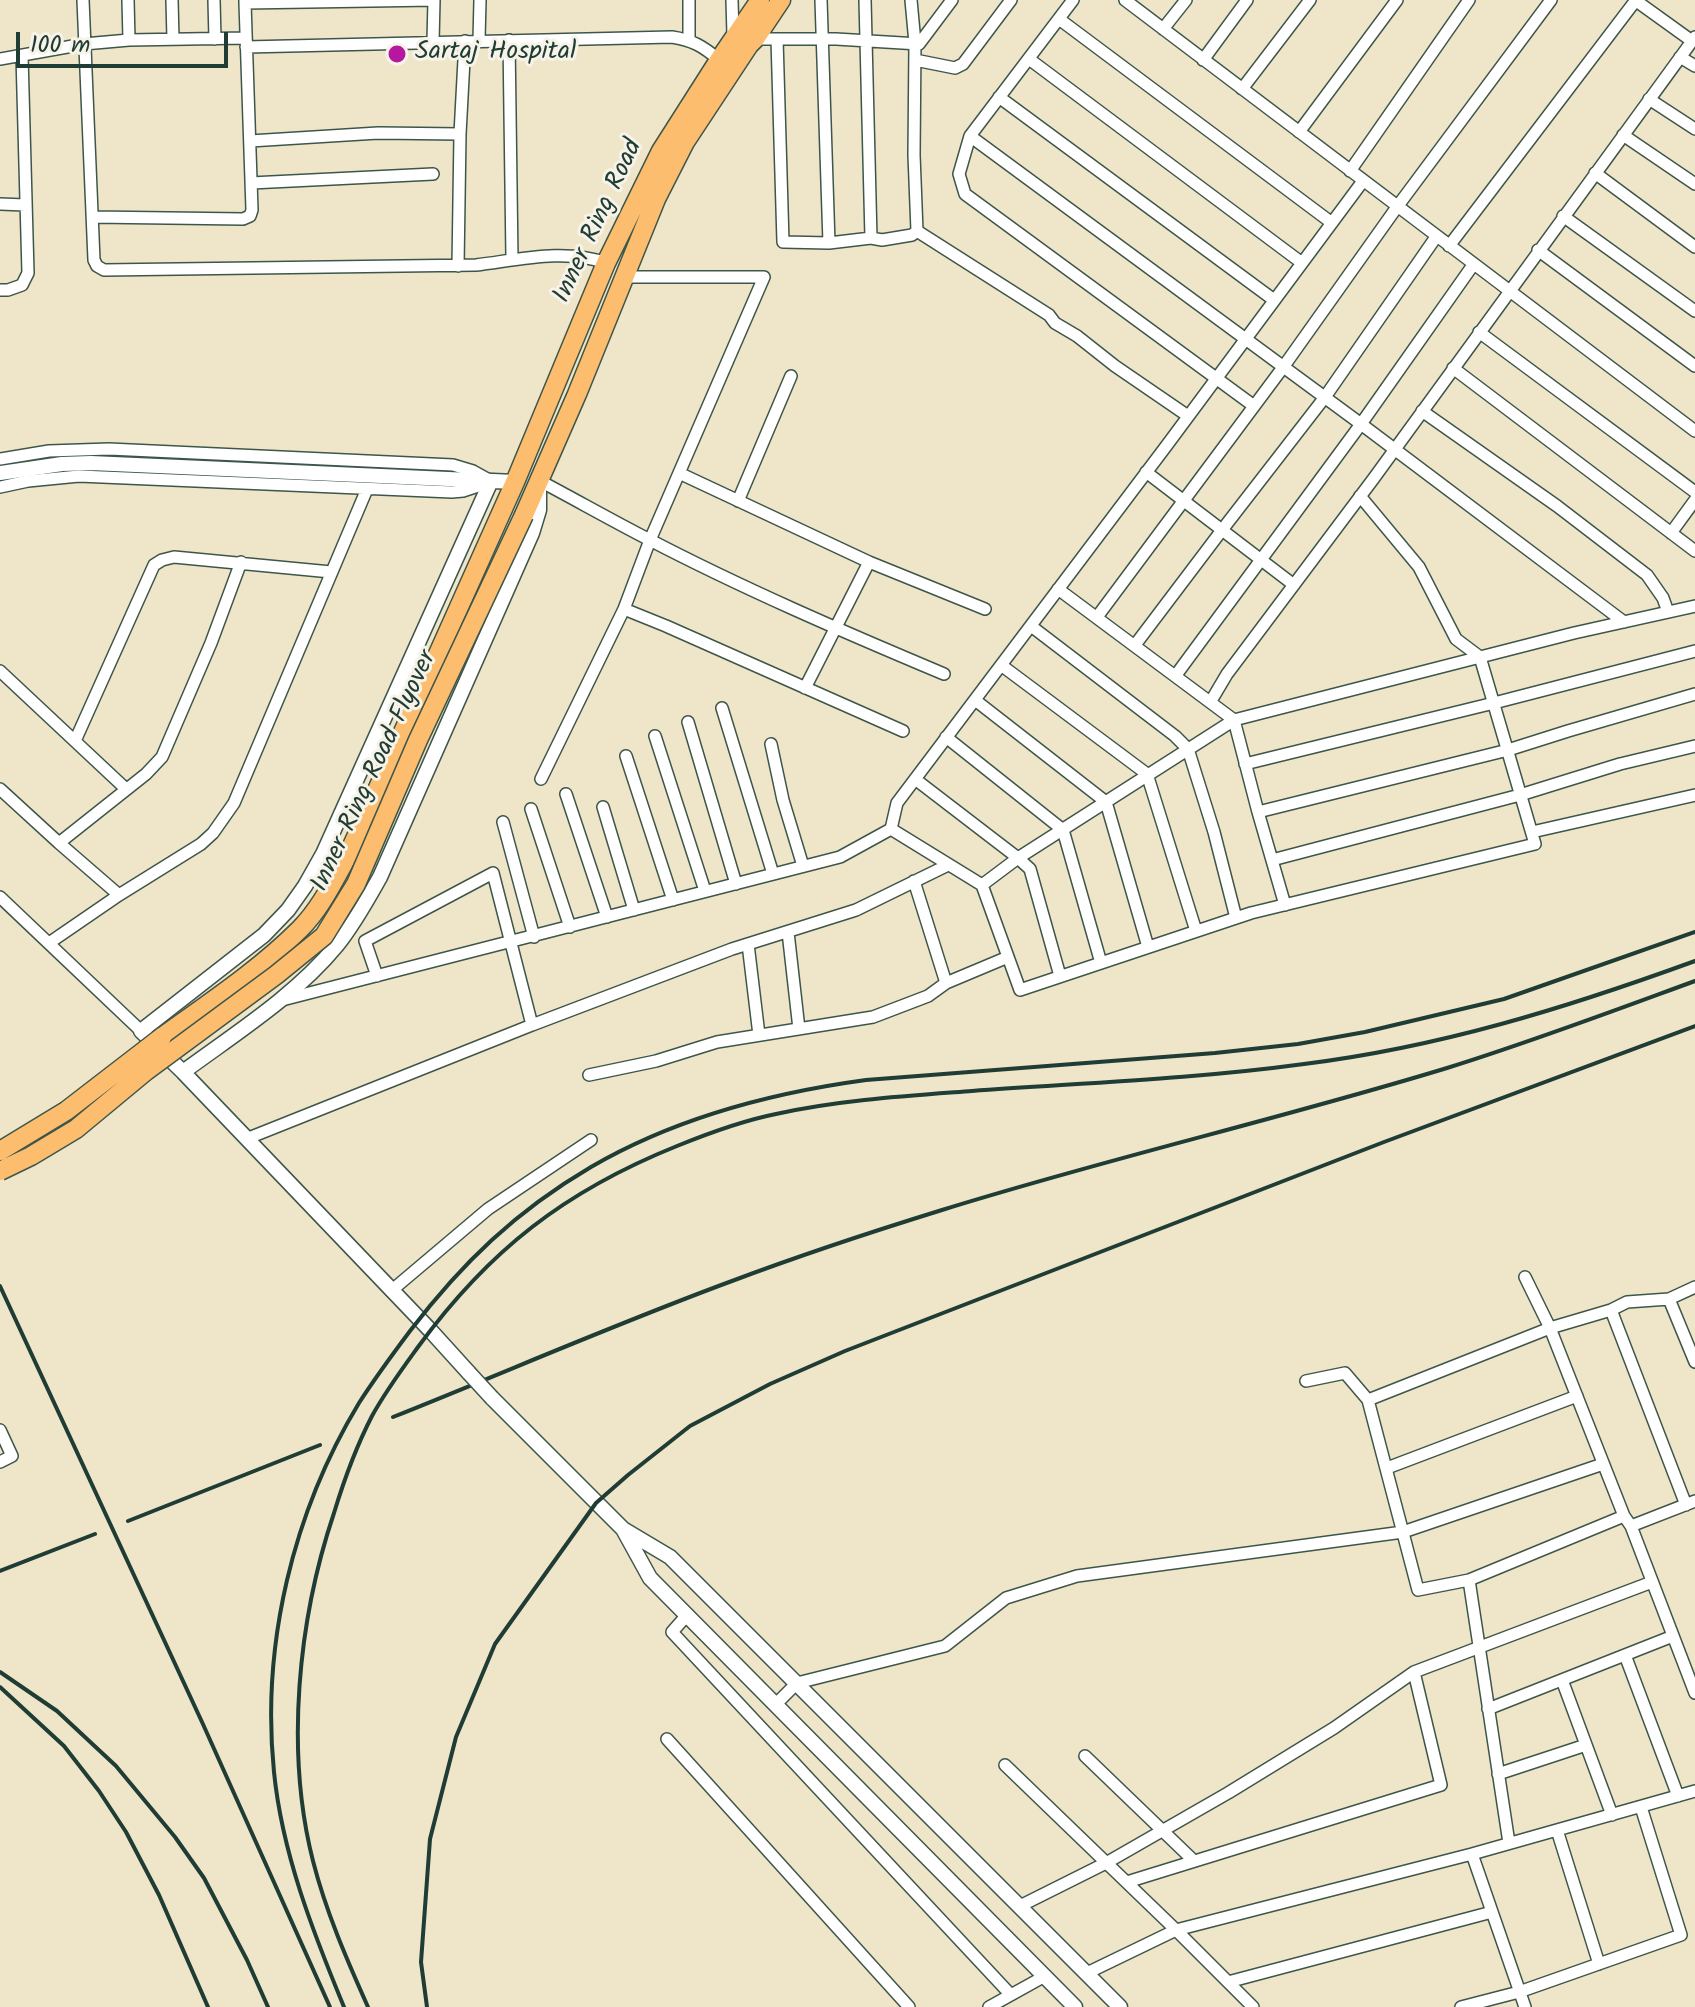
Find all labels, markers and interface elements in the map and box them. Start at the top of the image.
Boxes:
scale bar [20,16,232,66]
text: 100 m [30,26,90,65]
place label: Sartaj Hospital [415,38,576,70]
marker: Sartaj Hospital [386,43,408,65]
street label: Inner Ring Road [549,135,651,309]
street label: Inner Ring Road Flyover [306,647,446,897]

